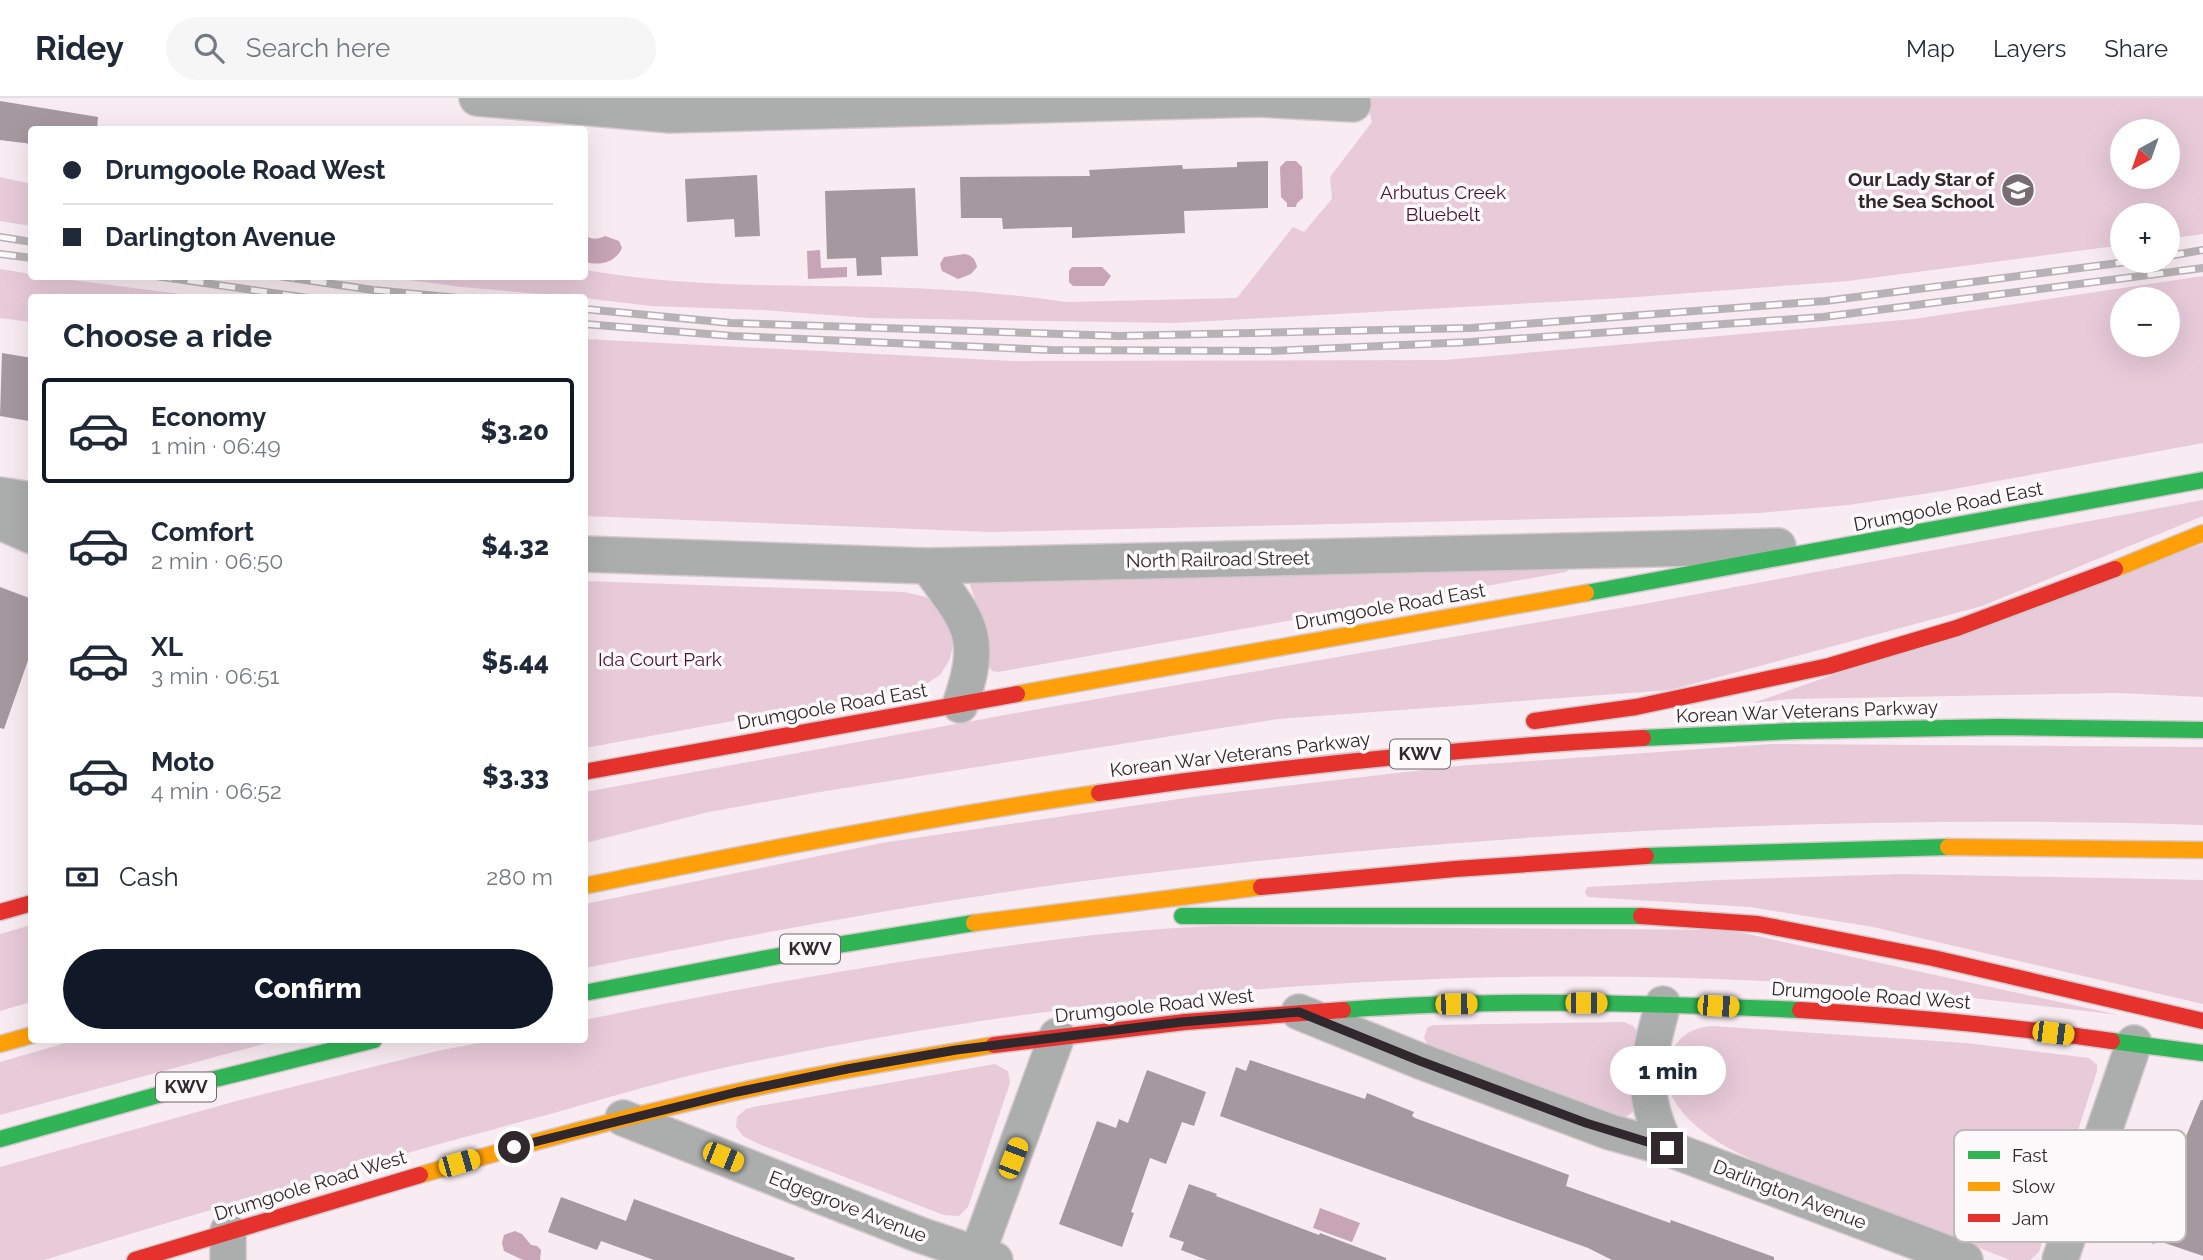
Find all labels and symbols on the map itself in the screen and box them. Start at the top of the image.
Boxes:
north arrow [2110,119,2180,189]
place label: Our Lady Star of the Sea School [1848,168,1995,212]
school or university icon: Our Lady Star of the Sea School [1999,171,2037,209]
park label: Arbutus Creek Bluebelt [1380,181,1506,225]
street label: Drumgoole Road East [1851,477,2045,535]
street label: North Railroad Street [1126,546,1311,572]
street label: Drumgoole Road East [1293,578,1487,634]
park label: Ida Court Park [598,648,722,670]
street label: Drumgoole Road East [735,678,929,734]
street label: Korean War Veterans Parkway [1676,695,1938,727]
street label: Korean War Veterans Parkway [1109,727,1371,781]
road number: KWV [1390,740,1450,768]
road number: KWV [780,934,840,964]
street label: Drumgoole Road West [1771,977,1972,1013]
street label: Drumgoole Road West [1054,984,1255,1026]
car [1435,993,1478,1015]
car [1566,993,1608,1014]
car [1697,994,1740,1018]
car [2031,1020,2076,1046]
callout: 1 min [1609,1046,1725,1096]
road number: KWV [156,1072,216,1102]
legend [1954,1130,2186,1242]
route start [498,1131,530,1163]
route end [1651,1132,1683,1164]
car [996,1135,1031,1181]
car [700,1139,747,1175]
text: Fast [2012,1144,2048,1166]
street label: Drumgoole Road West [211,1145,409,1225]
car [436,1147,483,1179]
street label: Darlington Avenue [1710,1155,1870,1233]
street label: Edgegrove Avenue [766,1166,930,1246]
text: Slow [2012,1175,2056,1197]
text: Jam [2012,1207,2049,1229]

